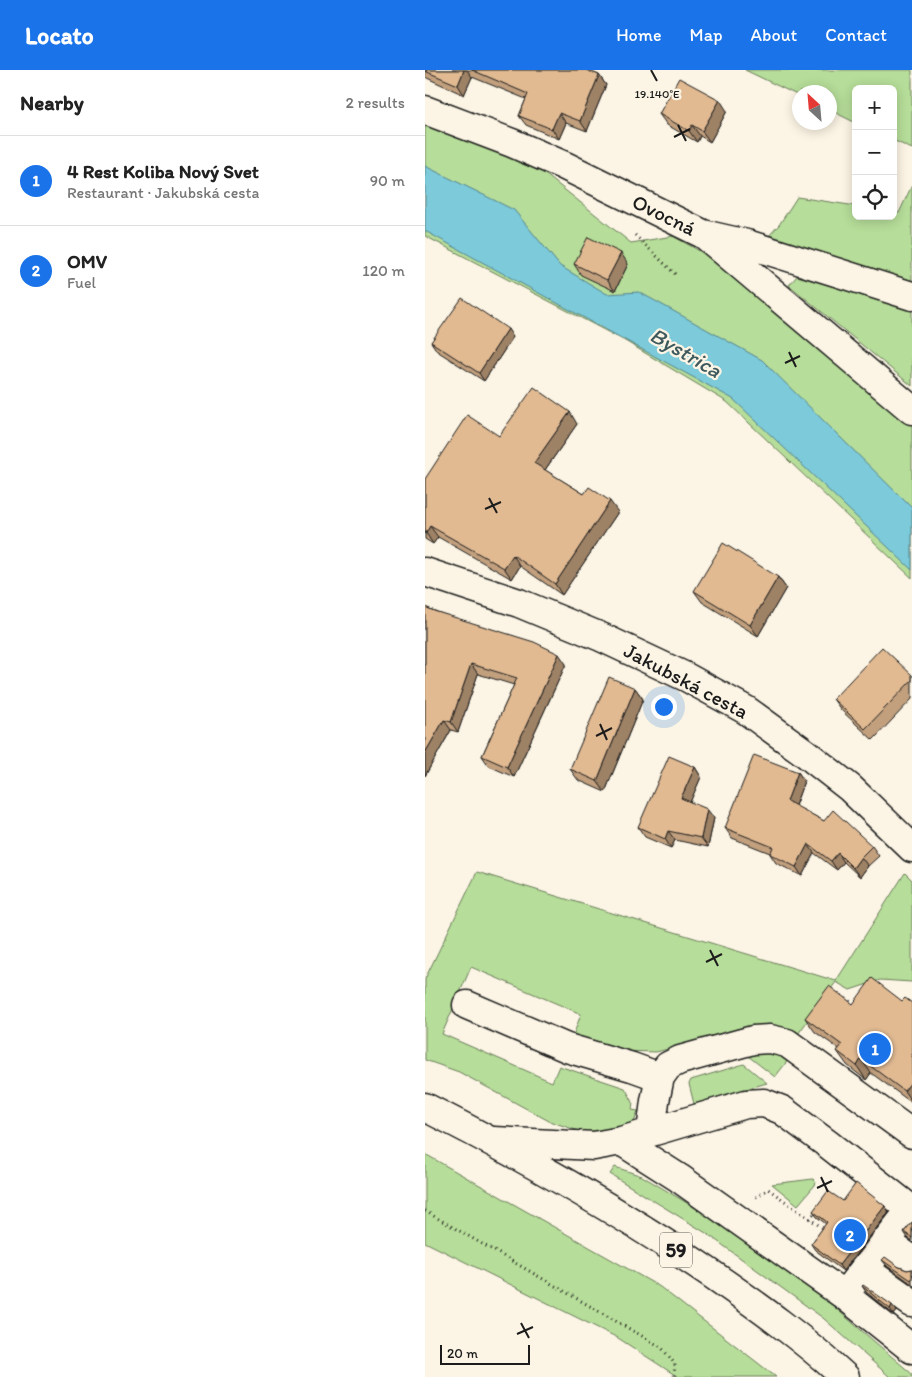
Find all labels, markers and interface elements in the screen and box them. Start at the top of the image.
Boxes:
text: Locato [25,21,94,50]
text: Home [616,24,662,46]
text: Map [690,24,723,46]
text: About [751,24,797,46]
text: Contact [825,24,887,46]
north arrow [792,85,837,130]
map controls [852,85,897,220]
button: + [852,85,897,130]
text: 19.140°E [634,87,680,101]
text: Nearby [20,90,84,115]
text: 2 results [345,93,405,112]
button: − [852,130,897,175]
text: 4 Rest Koliba Nový Svet [67,160,259,183]
text: 1 [32,171,40,190]
text: 90 m [370,171,405,190]
button: locate [852,175,897,220]
text: Restaurant · Jakubská cesta [67,183,259,202]
street label: Ovocná [628,188,700,241]
text: OMV [67,250,107,273]
text: 2 [32,261,40,280]
text: 120 m [362,261,405,280]
text: Fuel [67,273,96,292]
water label: Bystrica [645,321,727,384]
street label: Jakubská cesta [620,637,753,724]
your location [651,694,677,720]
pin: 1 [859,1030,891,1068]
pin: 2 [834,1216,866,1254]
road number: 59 [660,1232,692,1268]
scale bar [440,1342,530,1365]
text: 20 m [447,1345,478,1362]

